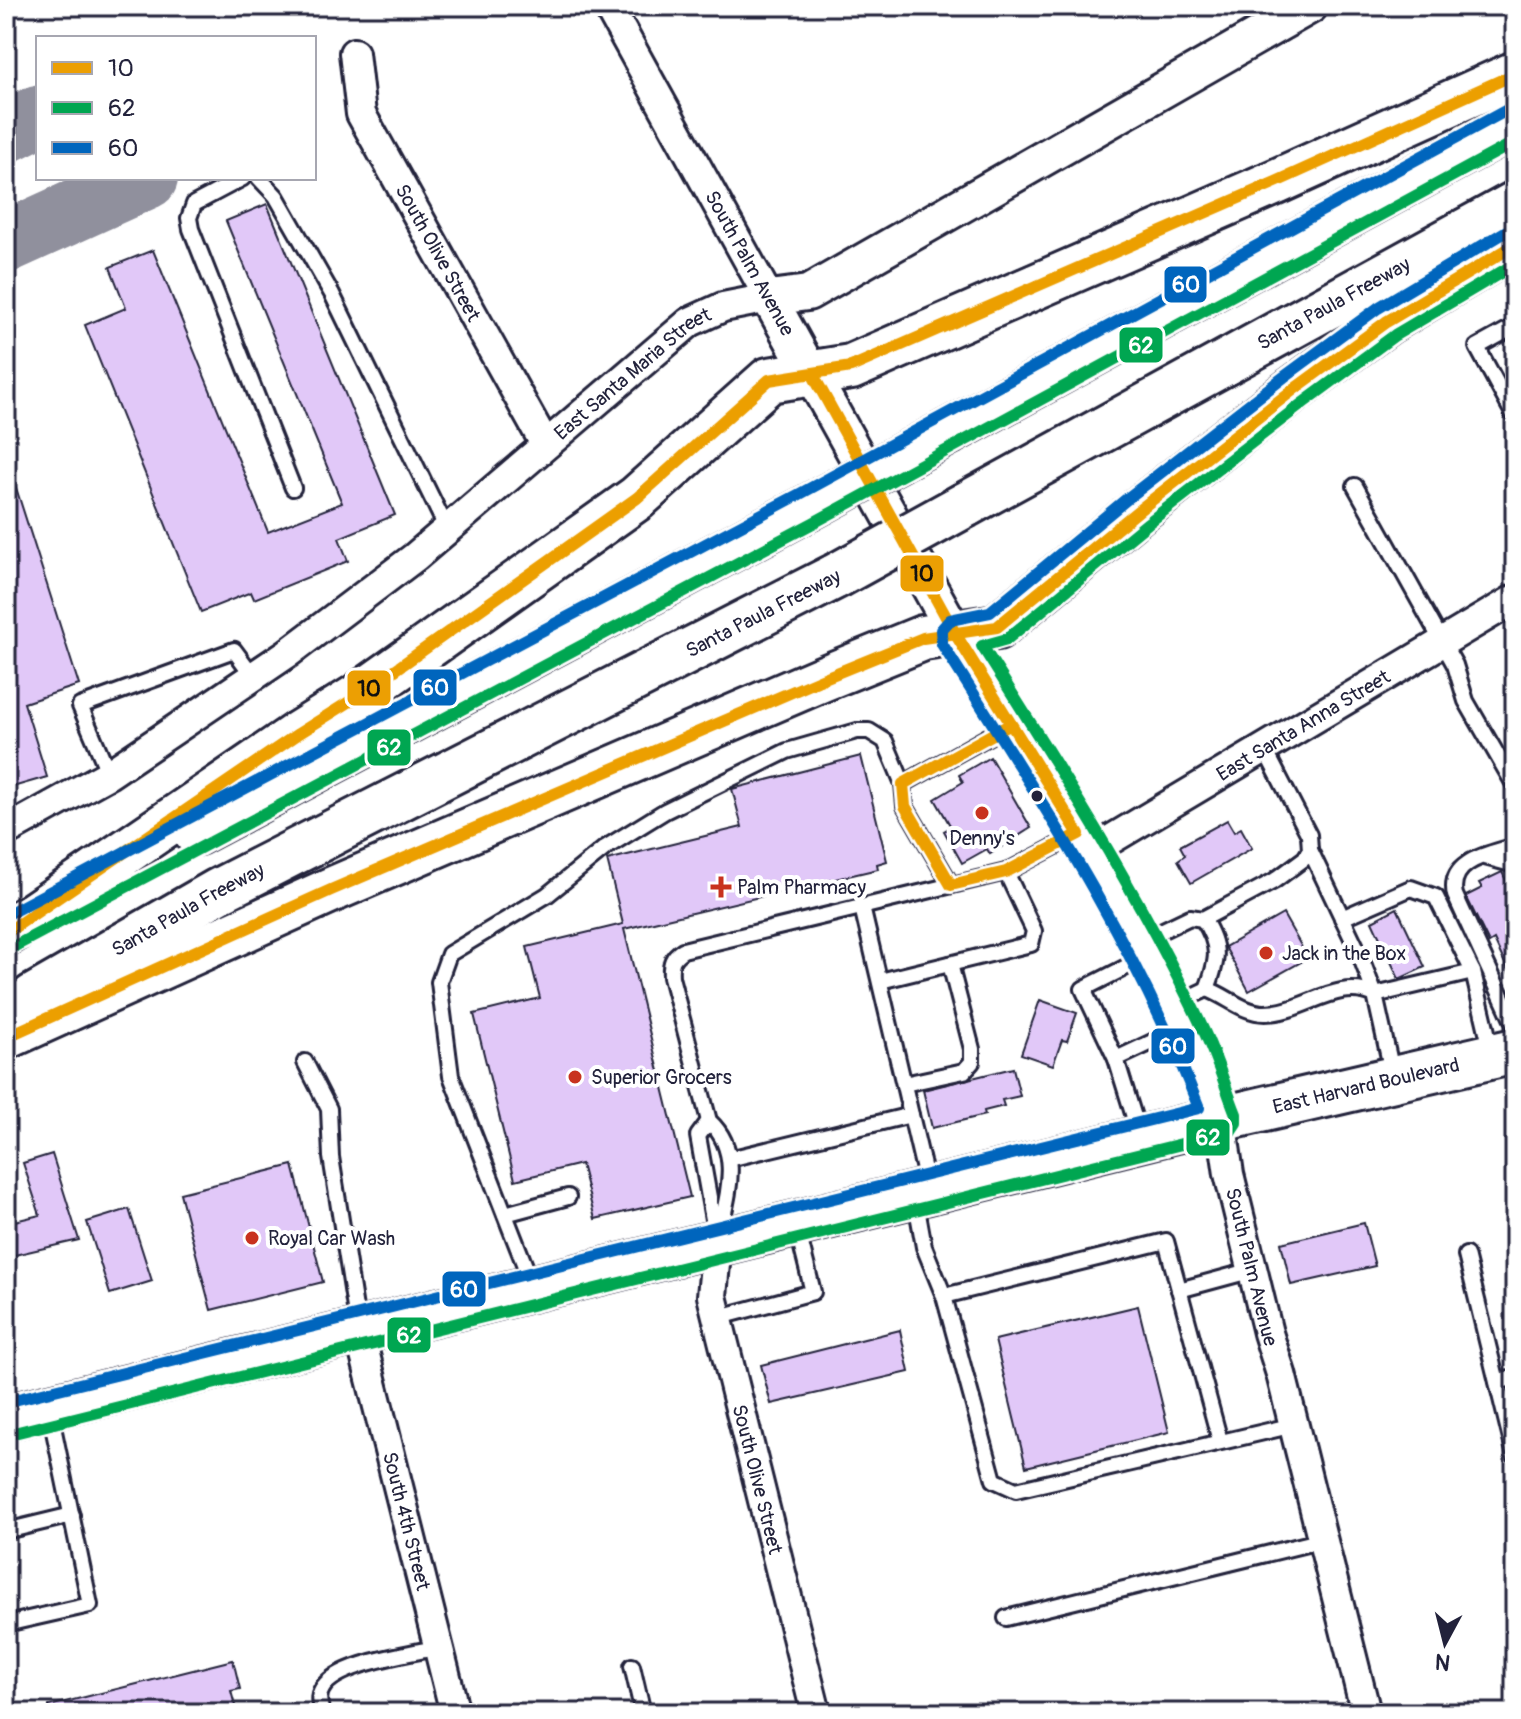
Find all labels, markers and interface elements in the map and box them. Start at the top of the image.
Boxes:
legend [36,36,316,180]
text: 10 [108,54,134,83]
text: 62 [108,94,135,123]
text: 60 [108,134,138,163]
street label: South Olive Street [390,180,487,327]
street label: South Palm Avenue [699,186,800,340]
street label: Santa Paula Freeway [1253,252,1415,356]
line badge: 60 [1163,265,1208,304]
text: 60 [1172,271,1200,299]
street label: East Santa Maria Street [549,302,716,446]
line badge: 62 [1118,326,1164,364]
text: 62 [1128,332,1154,360]
line badge: 10 [899,554,945,593]
text: 10 [910,560,934,588]
street label: Santa Paula Freeway [682,563,845,663]
street label: East Santa Anna Street [1212,664,1396,787]
line badge: 60 [412,668,458,707]
line badge: 10 [346,669,392,707]
text: 60 [421,674,449,702]
text: 10 [357,675,381,703]
line badge: 62 [366,728,412,767]
text: 62 [376,734,402,762]
unlabelled marker [1029,788,1045,804]
marker: Denny's [973,804,991,822]
place label: Denny's [949,826,1015,851]
street label: Santa Paula Freeway [107,857,269,962]
place label: Palm Pharmacy [737,875,866,900]
marker: Palm Pharmacy [712,878,730,896]
place label: Jack in the Box [1282,941,1406,966]
marker: Jack in the Box [1257,944,1275,962]
line badge: 60 [1150,1027,1196,1065]
text: 60 [1159,1033,1187,1061]
street label: East Harvard Boulevard [1270,1052,1462,1120]
place label: Superior Grocers [591,1065,732,1090]
marker: Superior Grocers [566,1068,584,1086]
line badge: 62 [1185,1118,1231,1157]
text: 62 [1195,1124,1221,1152]
street label: South Palm Avenue [1220,1185,1283,1349]
place label: Royal Car Wash [268,1226,395,1251]
marker: Royal Car Wash [243,1229,261,1247]
line badge: 60 [441,1270,487,1308]
text: 60 [450,1276,478,1304]
line badge: 62 [386,1316,432,1354]
text: 62 [396,1322,422,1350]
street label: South Olive Street [727,1402,788,1558]
street label: South 4th Street [377,1449,436,1594]
north arrow [1405,1603,1485,1683]
text: N [1433,1647,1452,1677]

